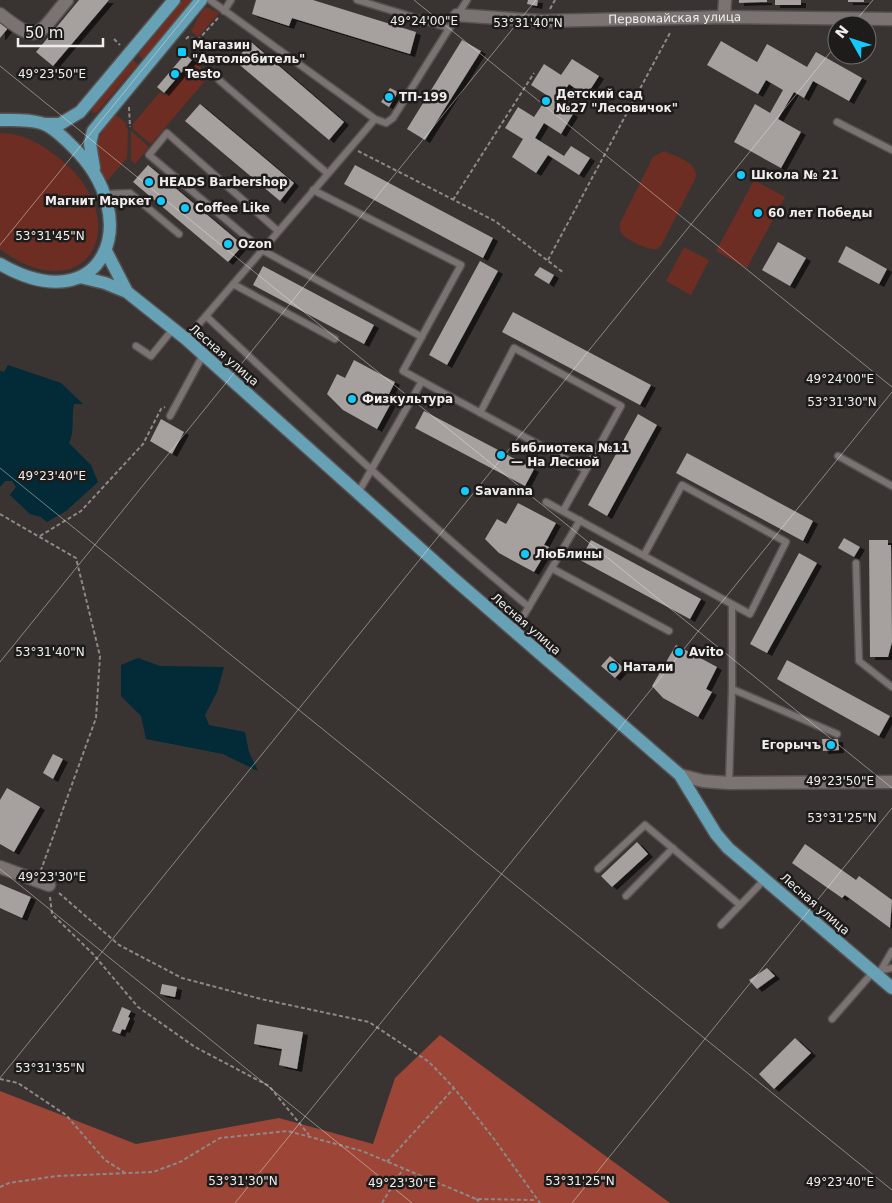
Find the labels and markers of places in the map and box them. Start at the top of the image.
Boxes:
place label: Магазин "Автолюбитель" [192,38,305,66]
marker: Магазин "Автолюбитель" [176,46,188,58]
place label: Testo [185,67,221,81]
marker: Testo [169,68,181,80]
place label: Детский сад №27 "Лесовичок" [556,87,678,115]
place label: ТП-199 [399,90,447,104]
marker: ТП-199 [383,91,395,103]
marker: Детский сад №27 "Лесовичок" [540,95,552,107]
place label: Школа № 21 [751,168,839,182]
marker: Школа № 21 [735,169,747,181]
place label: HEADS Barbershop [159,175,288,189]
marker: HEADS Barbershop [143,176,155,188]
place label: Магнит Маркет [45,194,151,208]
marker: Магнит Маркет [155,195,167,207]
place label: Coffee Like [195,201,270,215]
marker: Coffee Like [179,202,191,214]
place label: 60 лет Победы [768,206,872,220]
marker: 60 лет Победы [752,207,764,219]
place label: Ozon [238,237,272,251]
marker: Ozon [222,238,234,250]
place label: Физкультура [362,392,453,406]
marker: Физкультура [346,393,358,405]
place label: Библиотека №11 — На Лесной [511,441,629,469]
marker: Библиотека №11 — На Лесной [495,449,507,461]
place label: Savanna [475,484,533,498]
marker: Savanna [459,485,471,497]
place label: ЛюБлины [535,547,602,561]
marker: ЛюБлины [519,548,531,560]
place label: Avito [689,645,724,659]
marker: Avito [673,646,685,658]
place label: Натали [623,660,673,674]
marker: Натали [607,661,619,673]
place label: Егорычъ [762,738,821,752]
marker: Егорычъ [825,739,837,751]

